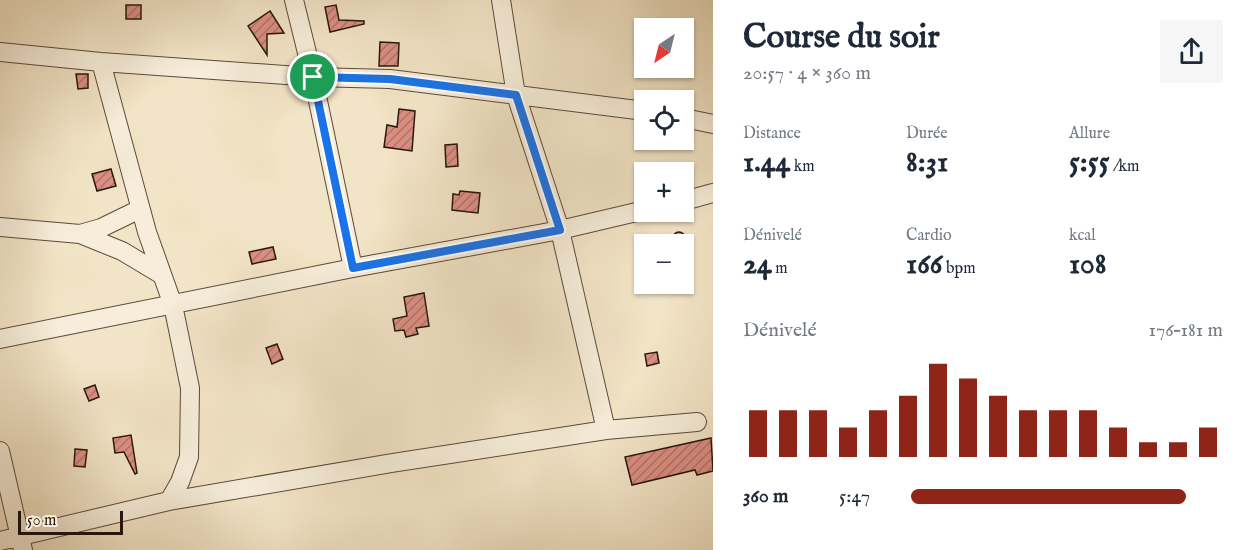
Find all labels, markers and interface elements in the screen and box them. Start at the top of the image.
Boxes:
text: Course du soir [743,17,940,59]
north arrow [634,18,694,78]
map controls [634,18,694,294]
button: share [1160,20,1223,83]
pin [287,51,338,102]
icon: arrive [296,60,329,93]
text: 20:57 · 4 × 360 m [743,61,871,86]
button: locate [634,90,694,150]
text: Distance [743,124,801,144]
text: Durée [906,124,948,144]
text: Allure [1069,124,1110,144]
text: 1.44 [743,144,790,182]
text: 8:31 [906,144,948,182]
text: 5:55 [1069,144,1110,182]
text: km [790,157,815,177]
text: /km [1110,157,1139,177]
button: + [634,162,694,222]
text: Dénivelé [743,226,802,246]
text: Cardio [906,226,952,246]
text: kcal [1069,226,1096,246]
button: − [634,234,694,294]
text: 24 [743,246,772,284]
text: 166 [906,246,943,284]
text: 108 [1069,246,1107,284]
text: m [772,259,788,279]
text: bpm [943,259,976,279]
text: Dénivelé [743,318,817,343]
text: 176–181 m [1149,318,1223,343]
text: 360 m [743,484,789,509]
text: 5:47 [839,484,870,509]
scale bar [18,508,123,536]
text: 50 m [27,511,56,531]

